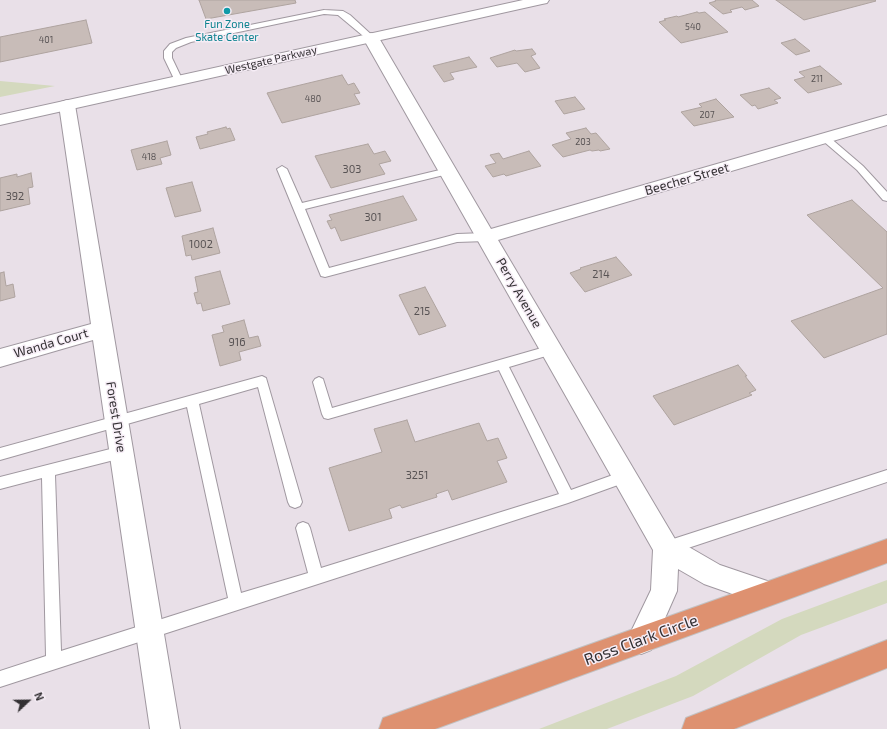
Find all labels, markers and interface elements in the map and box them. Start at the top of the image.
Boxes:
marker: Fun Zone Skate Center [222,6,232,16]
place label: Fun Zone Skate Center [195,17,259,43]
house number: 540 [685,22,701,32]
house number: 401 [39,35,53,45]
street label: Westgate Parkway [224,43,318,77]
house number: 211 [811,74,823,84]
house number: 480 [305,94,321,104]
house number: 207 [699,110,715,120]
house number: 203 [575,137,591,147]
house number: 418 [142,152,156,162]
street label: Beecher Street [643,159,731,199]
house number: 303 [343,162,361,176]
house number: 392 [6,189,24,203]
house number: 301 [364,210,382,224]
house number: 1002 [189,237,213,251]
street label: Perry Avenue [493,255,545,331]
house number: 214 [592,267,610,281]
house number: 215 [414,304,430,318]
street label: Wanda Court [12,325,90,361]
house number: 916 [229,335,245,349]
street label: Forest Drive [103,380,129,454]
house number: 3251 [406,468,428,482]
street label: Ross Clark Circle [581,610,701,670]
north arrow [8,681,48,721]
text: N [32,690,47,702]

